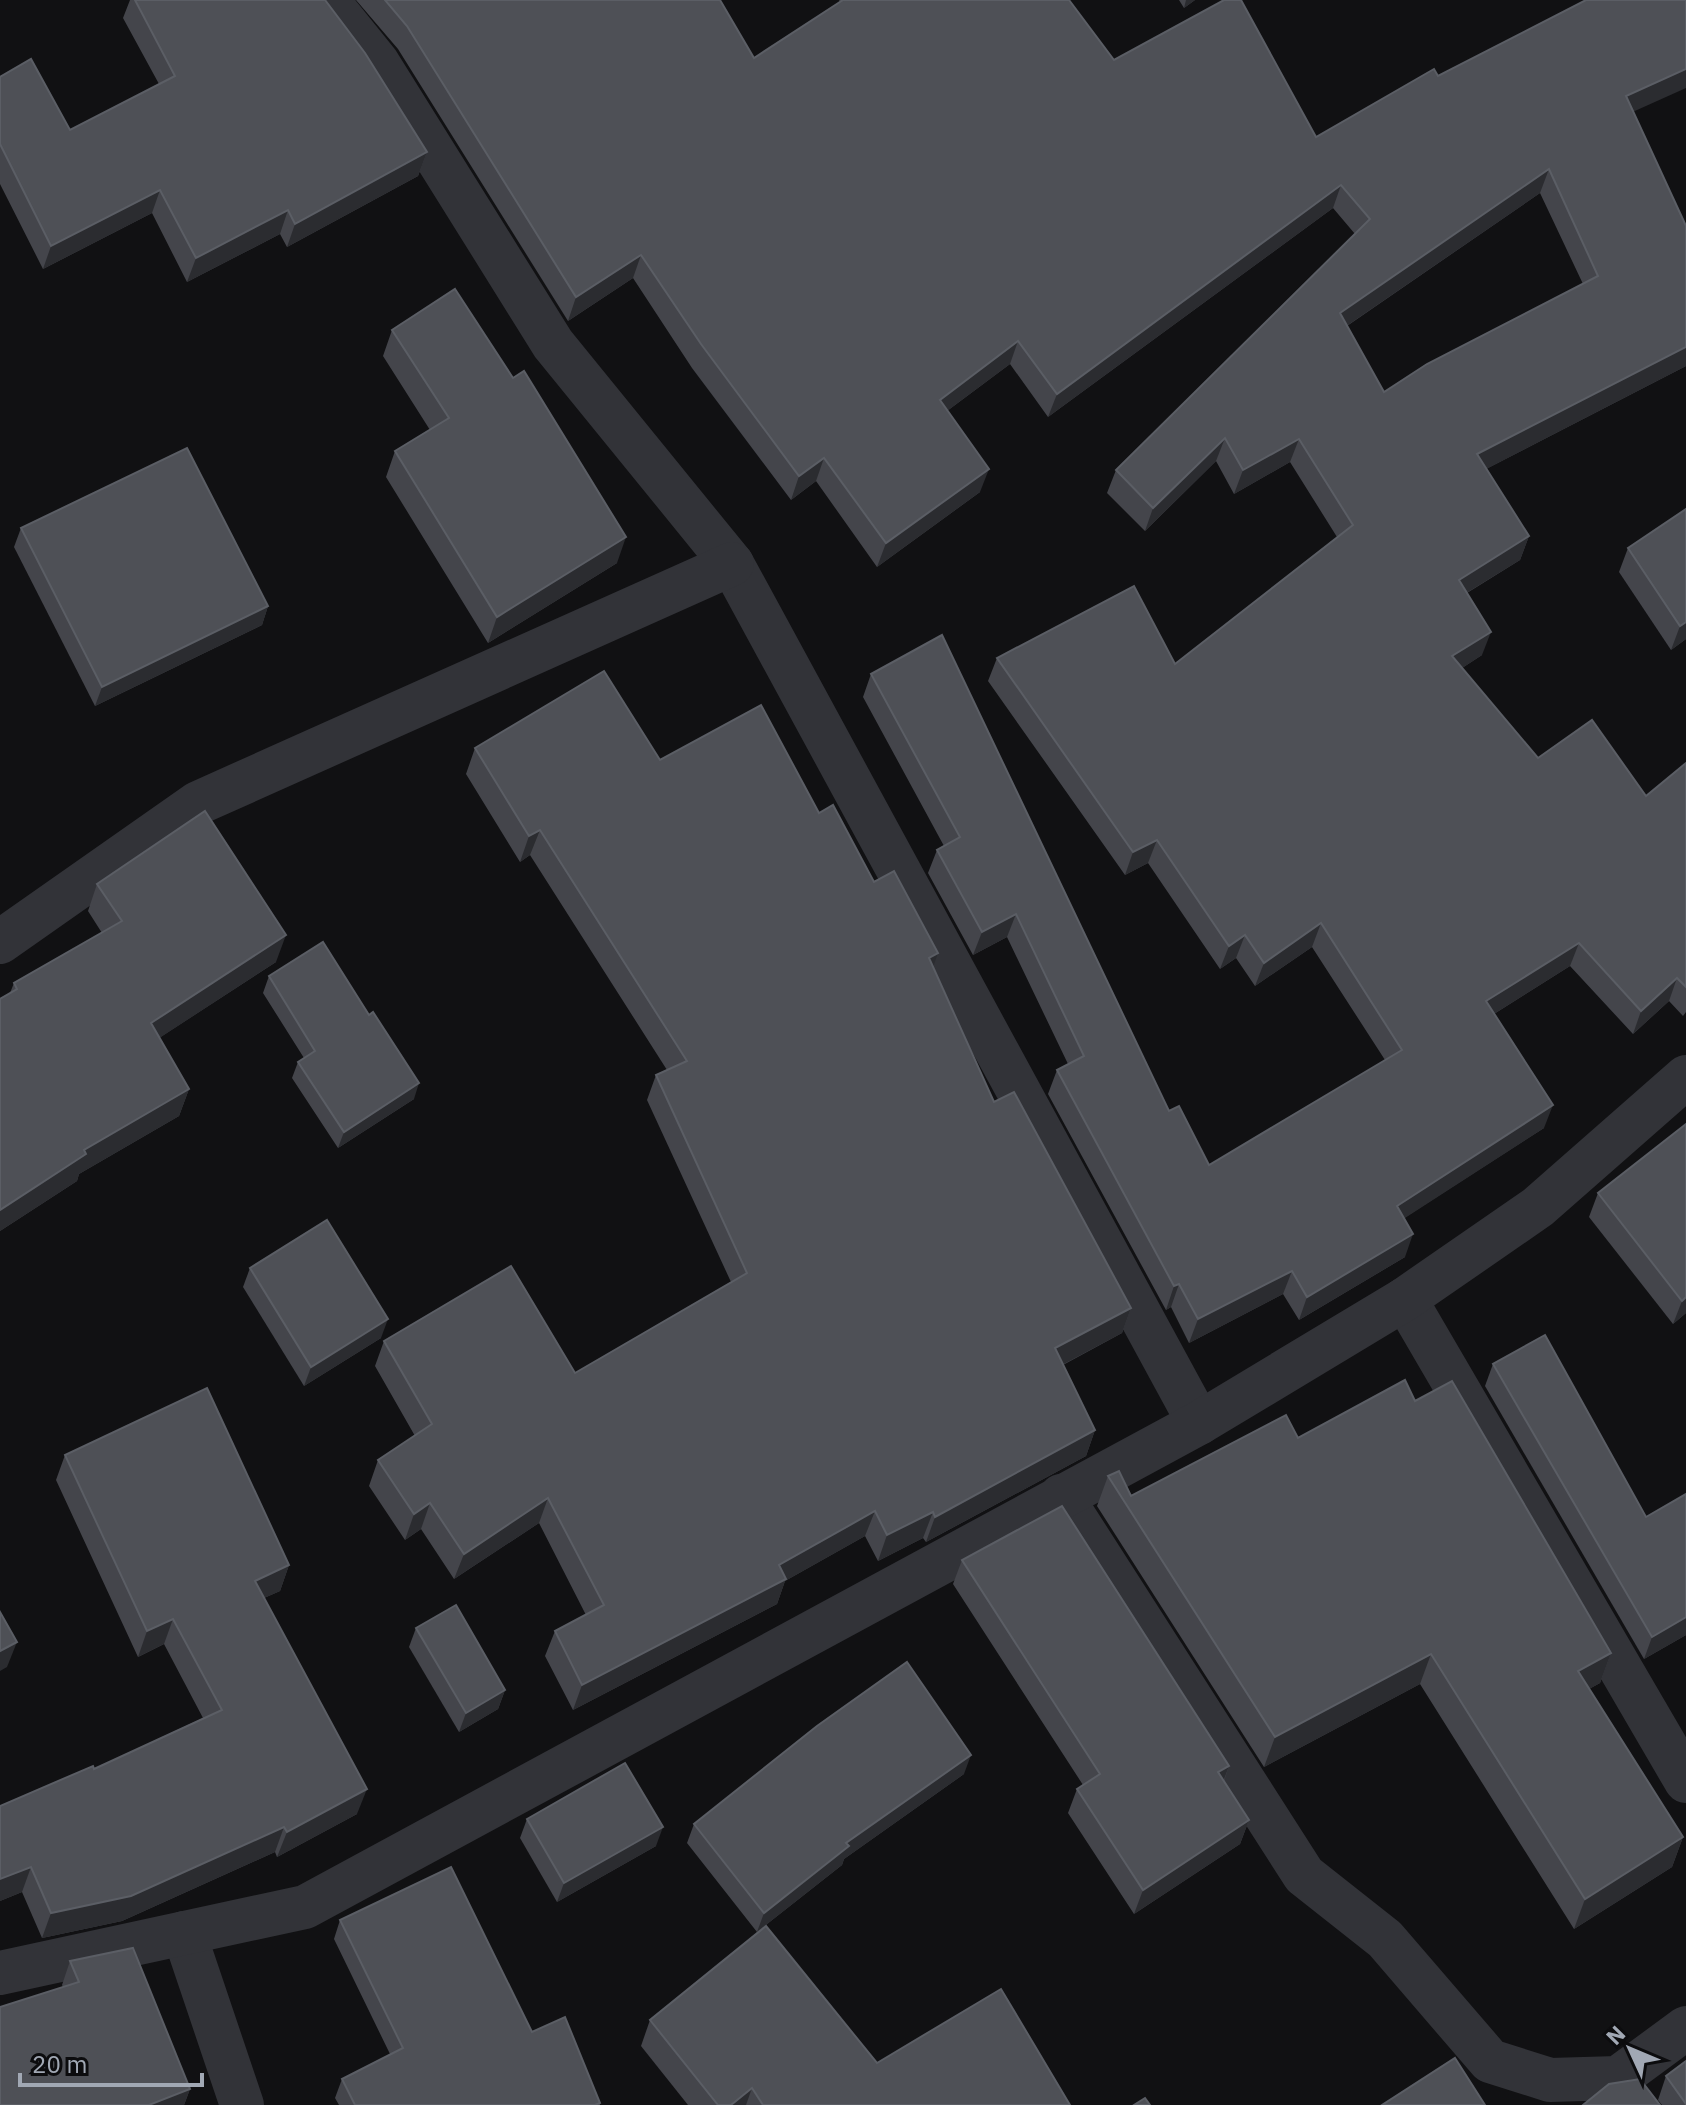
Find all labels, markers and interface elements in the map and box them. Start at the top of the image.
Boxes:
north arrow [1590,2009,1670,2089]
text: N [1599,2019,1631,2051]
scale bar [20,2037,202,2087]
text: 20 m [32,2048,87,2080]

